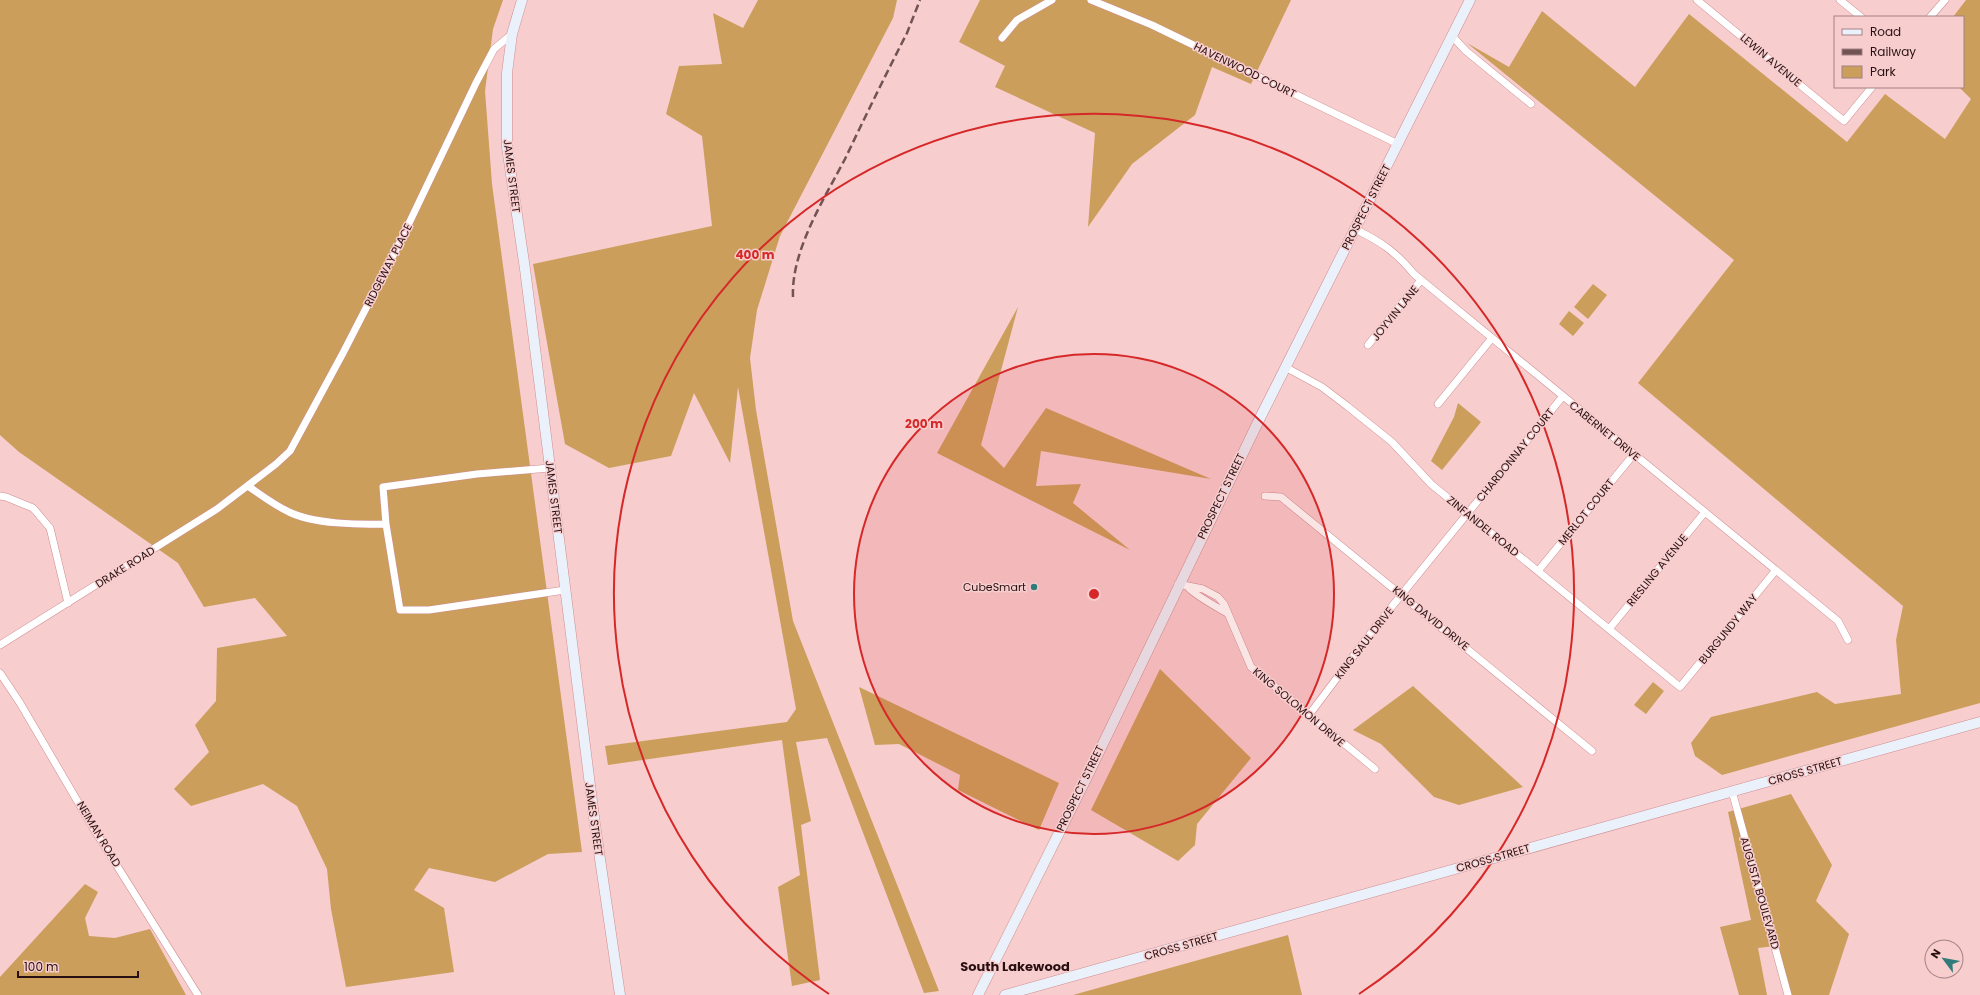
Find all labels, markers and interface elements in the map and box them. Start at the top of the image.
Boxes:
legend [1834,16,1964,88]
text: Road [1870,23,1901,40]
street label: LEWIN AVENUE [1737,30,1805,90]
street label: HAVENWOOD COURT [1191,38,1299,102]
text: Railway [1870,43,1916,60]
text: Park [1870,63,1897,80]
street label: JAMES STREET [500,138,524,214]
street label: PROSPECT STREET [1338,162,1394,252]
street label: RIDGEWAY PLACE [360,221,416,309]
text: 400 m [735,246,775,263]
street label: JOYVIN LANE [1368,282,1422,344]
street label: CABERNET DRIVE [1566,397,1644,465]
street label: CHARDONNAY COURT [1472,405,1558,505]
text: 200 m [905,415,943,432]
street label: PROSPECT STREET [1193,450,1249,542]
street label: JAMES STREET [542,459,566,535]
street label: MERLOT COURT [1554,475,1618,549]
street label: ZINFANDEL ROAD [1443,492,1523,560]
street label: RIESLING AVENUE [1623,530,1691,610]
street label: DRAKE ROAD [92,542,158,592]
place label: CubeSmart [963,579,1026,595]
marker: CubeSmart [1029,582,1039,592]
street label: KING DAVID DRIVE [1389,582,1473,654]
centre of rings [1087,587,1101,601]
street label: BURGUNDY WAY [1695,590,1762,668]
street label: KING SAUL DRIVE [1331,603,1397,683]
street label: KING SOLOMON DRIVE [1249,664,1349,750]
street label: PROSPECT STREET [1052,742,1108,834]
street label: CROSS STREET [1766,753,1844,789]
street label: JAMES STREET [581,781,607,857]
street label: NEIMAN ROAD [73,798,125,870]
street label: AUGUSTA BOULEVARD [1736,835,1784,951]
street label: CROSS STREET [1454,840,1532,876]
street label: CROSS STREET [1142,928,1220,964]
north arrow [1924,939,1964,979]
text: N [1927,946,1944,961]
scale bar [18,953,138,979]
district label: South Lakewood [960,957,1070,976]
text: 100 m [24,958,58,975]

